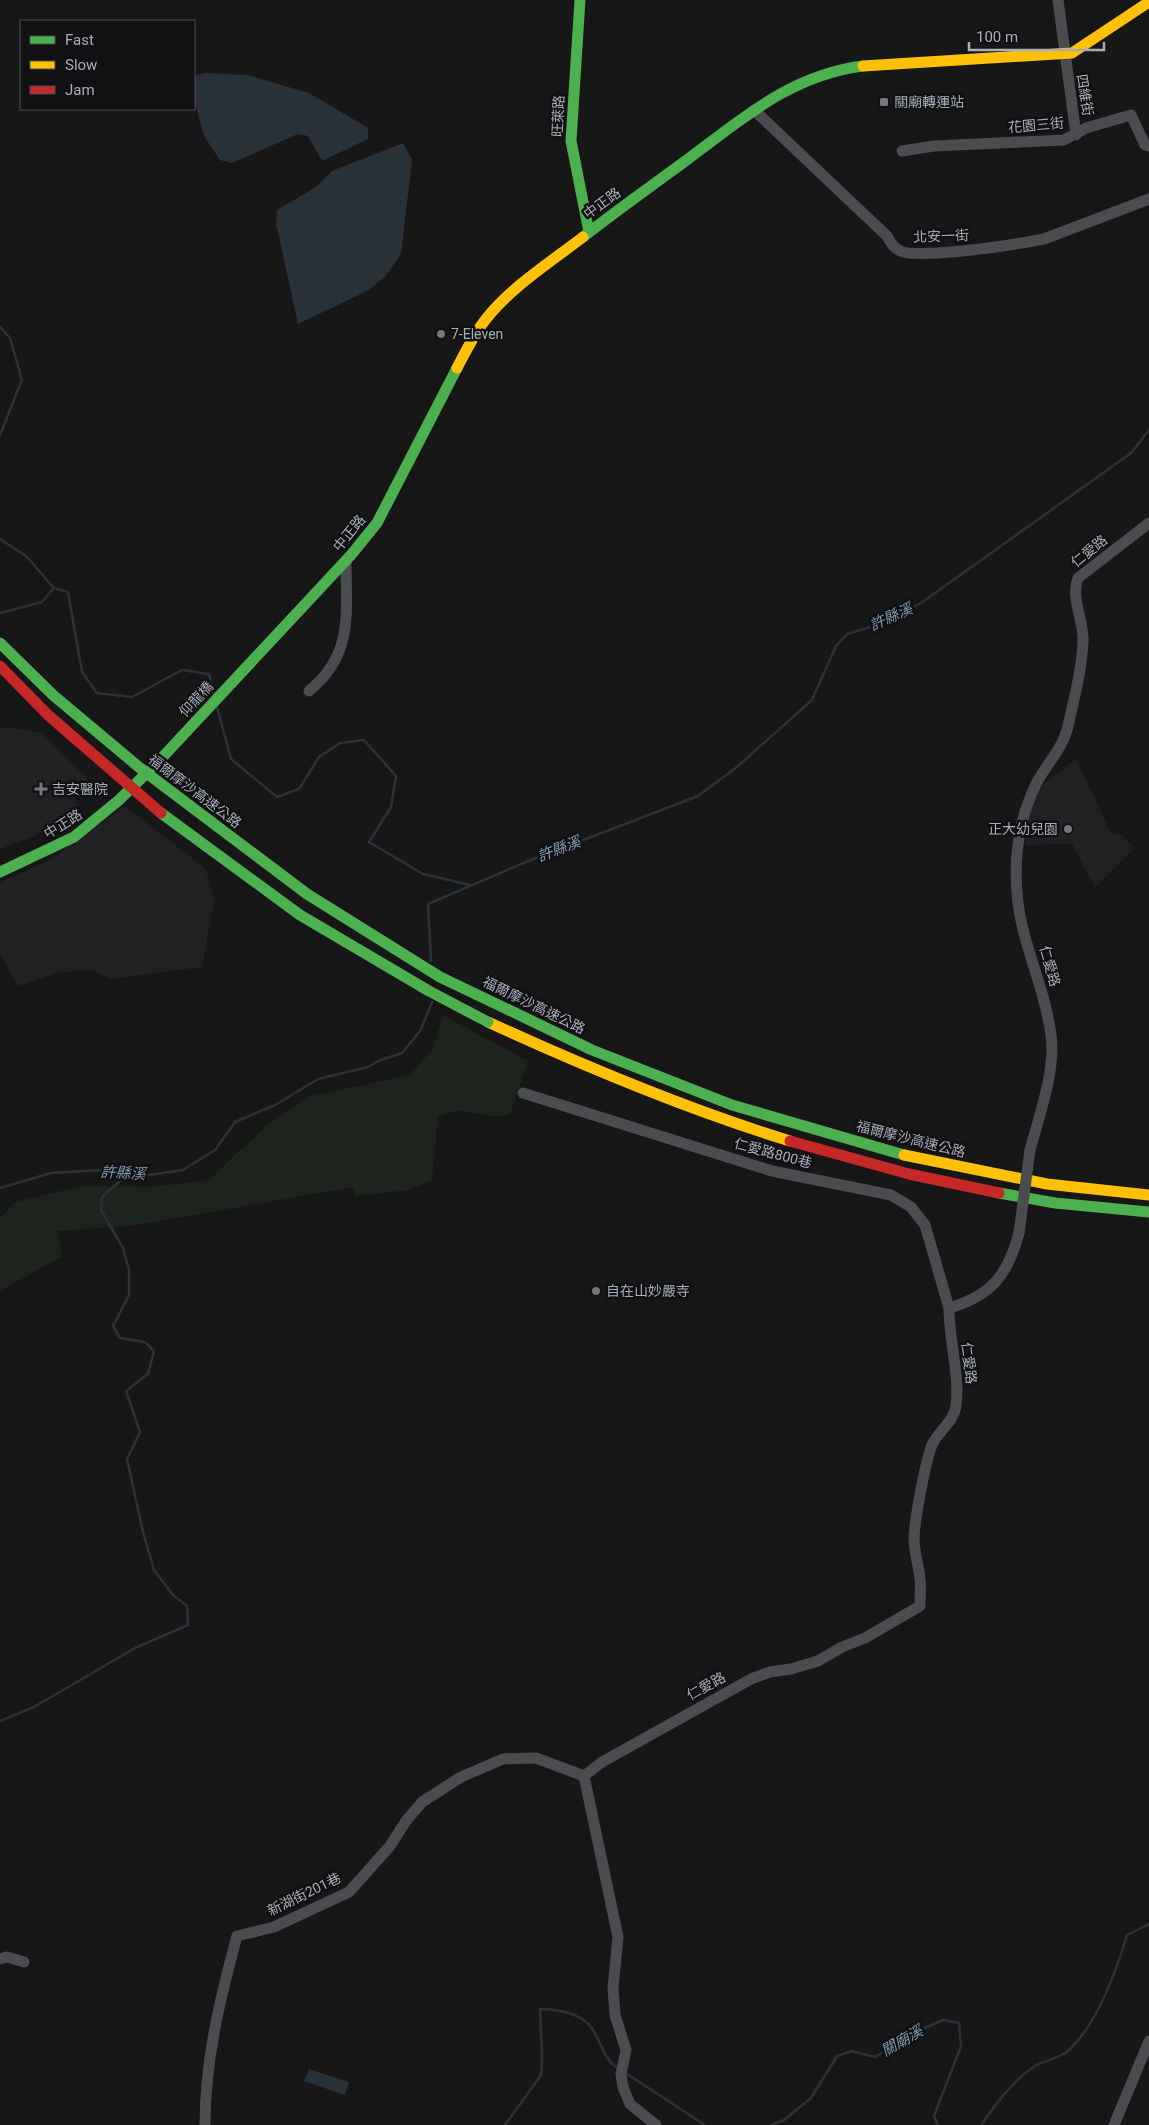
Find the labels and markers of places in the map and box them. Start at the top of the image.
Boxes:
place label: 關廟轉運站 [894,94,964,110]
marker: 關廟轉運站 [878,96,890,108]
place label: 7-Eleven [451,326,503,342]
marker: 7-Eleven [435,328,447,340]
place label: 吉安醫院 [52,781,108,797]
marker: 吉安醫院 [34,782,48,796]
place label: 正大幼兒園 [988,821,1058,837]
marker: 正大幼兒園 [1062,823,1074,835]
place label: 自在山妙嚴寺 [606,1283,690,1299]
marker: 自在山妙嚴寺 [590,1285,602,1297]

